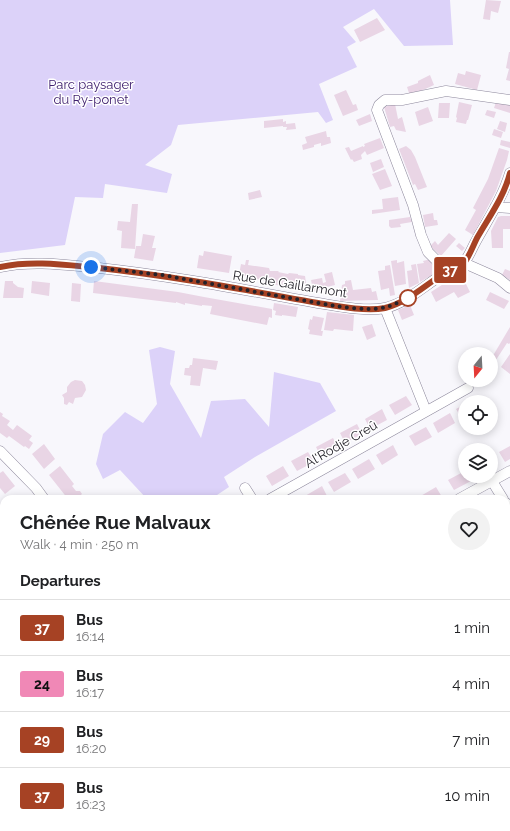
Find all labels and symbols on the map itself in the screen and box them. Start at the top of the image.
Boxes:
park label: Parc paysager du Ry-ponet [48,77,134,107]
your location [81,257,101,277]
line badge: 37 [432,257,468,283]
street label: Rue de Gaillarmont [232,268,349,301]
unlabelled marker [399,289,417,307]
north arrow [458,347,498,387]
street label: Al'Rodje Creû [302,417,380,471]

